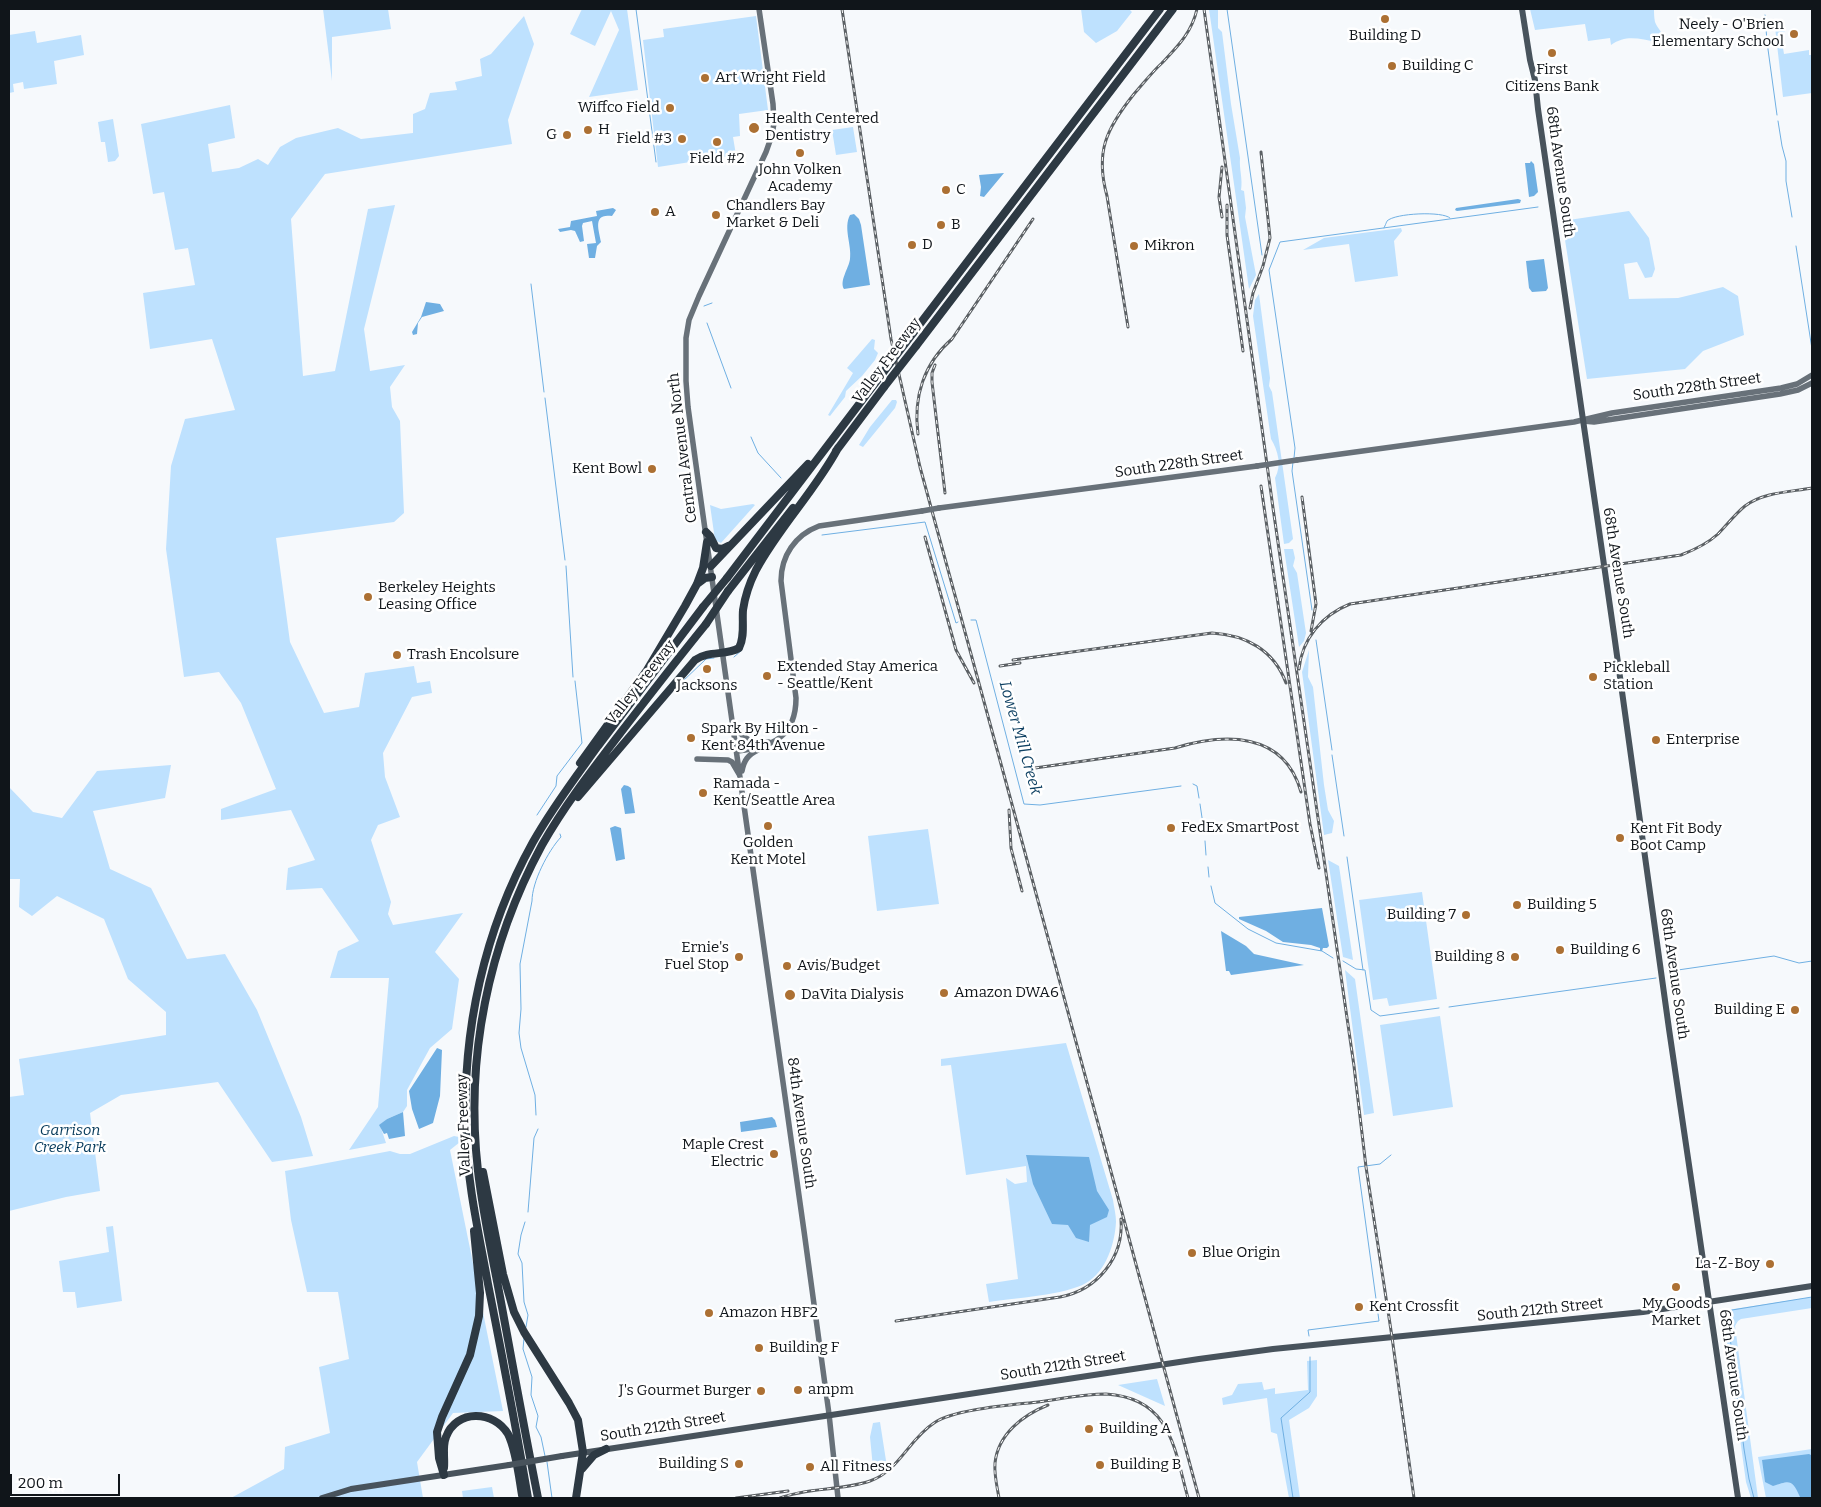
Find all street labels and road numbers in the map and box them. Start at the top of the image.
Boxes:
street label: 68th Avenue South [1542,105,1578,239]
street label: Valley Freeway [849,315,925,407]
street label: South 228th Street [1632,369,1762,405]
street label: Central Avenue North [665,372,701,524]
street label: South 228th Street [1114,446,1244,482]
street label: 68th Avenue South [1599,506,1637,640]
street label: Valley Freeway [602,637,680,729]
street label: 68th Avenue South [1656,907,1692,1041]
street label: 84th Avenue South [783,1056,819,1190]
street label: Valley Freeway [453,1073,475,1177]
street label: South 212th Street [1476,1294,1604,1326]
street label: 68th Avenue South [1715,1308,1751,1442]
street label: South 212th Street [999,1347,1127,1385]
street label: South 212th Street [599,1408,727,1446]

